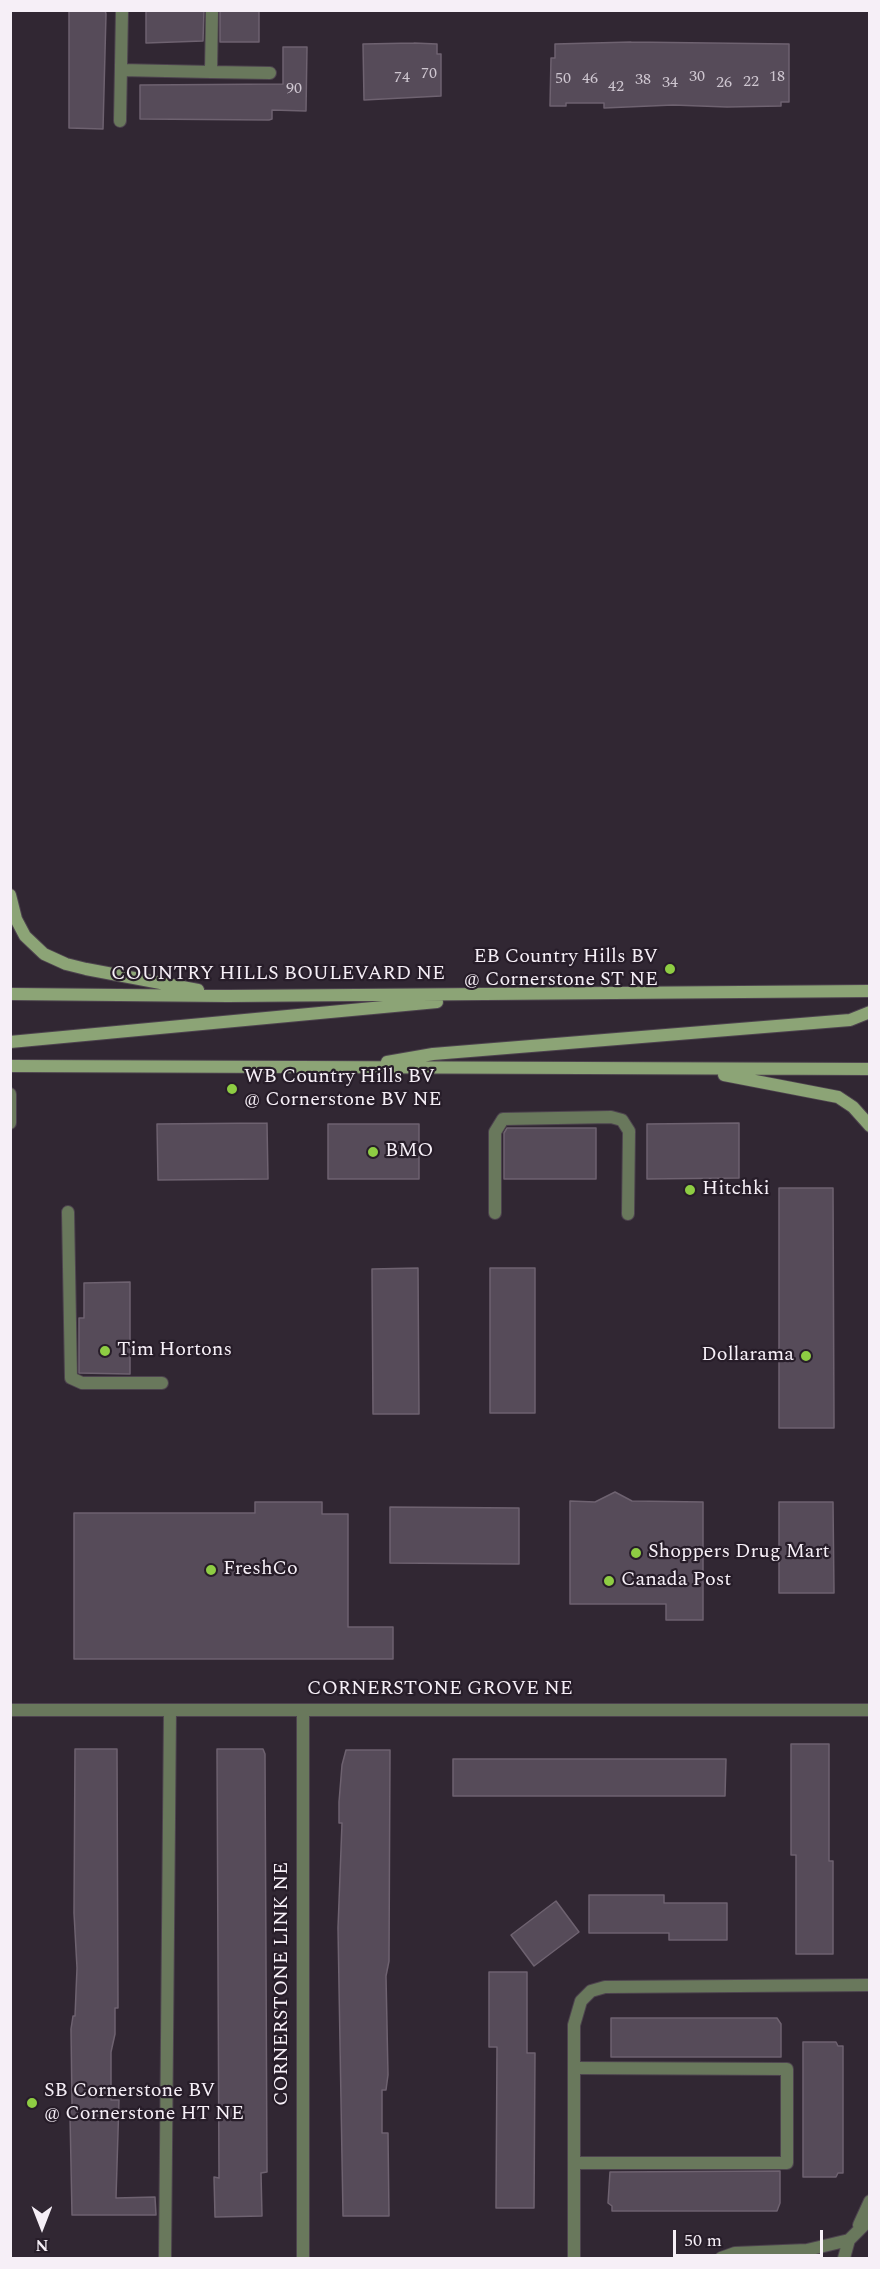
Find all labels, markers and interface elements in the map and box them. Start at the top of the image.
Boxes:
house number: 70 [421,65,437,85]
house number: 30 [689,68,705,88]
house number: 18 [769,68,785,88]
house number: 74 [394,69,410,89]
house number: 50 [555,70,571,90]
house number: 46 [582,70,598,90]
house number: 38 [635,71,651,91]
house number: 22 [743,73,759,93]
house number: 34 [662,74,678,94]
house number: 26 [716,74,732,94]
house number: 42 [608,78,624,98]
house number: 90 [286,80,302,100]
place label: EB Country Hills BV @ Cornerstone ST NE [464,946,658,993]
marker: EB Country Hills BV @ Cornerstone ST NE [663,962,677,976]
street label: COUNTRY HILLS BOULEVARD NE [111,963,445,987]
place label: WB Country Hills BV @ Cornerstone BV NE [244,1066,442,1113]
marker: WB Country Hills BV @ Cornerstone BV NE [225,1082,239,1096]
place label: BMO [385,1140,433,1164]
marker: BMO [366,1145,380,1159]
place label: Hitchki [702,1178,770,1202]
marker: Hitchki [683,1183,697,1197]
place label: Tim Hortons [117,1339,232,1363]
marker: Tim Hortons [98,1344,112,1358]
place label: Dollarama [701,1344,794,1368]
marker: Dollarama [799,1349,813,1363]
place label: Shoppers Drug Mart [648,1541,830,1565]
marker: Shoppers Drug Mart [629,1546,643,1560]
place label: FreshCo [223,1558,298,1582]
marker: FreshCo [204,1563,218,1577]
place label: Canada Post [621,1569,731,1593]
marker: Canada Post [602,1574,616,1588]
street label: CORNERSTONE GROVE NE [307,1678,573,1702]
street label: CORNERSTONE LINK NE [271,1862,295,2106]
place label: SB Cornerstone BV @ Cornerstone HT NE [44,2080,244,2127]
marker: SB Cornerstone BV @ Cornerstone HT NE [25,2096,39,2110]
north arrow [12,2197,72,2257]
scale bar [676,2218,826,2256]
text: 50 m [684,2227,722,2254]
text: N [35,2233,49,2257]

